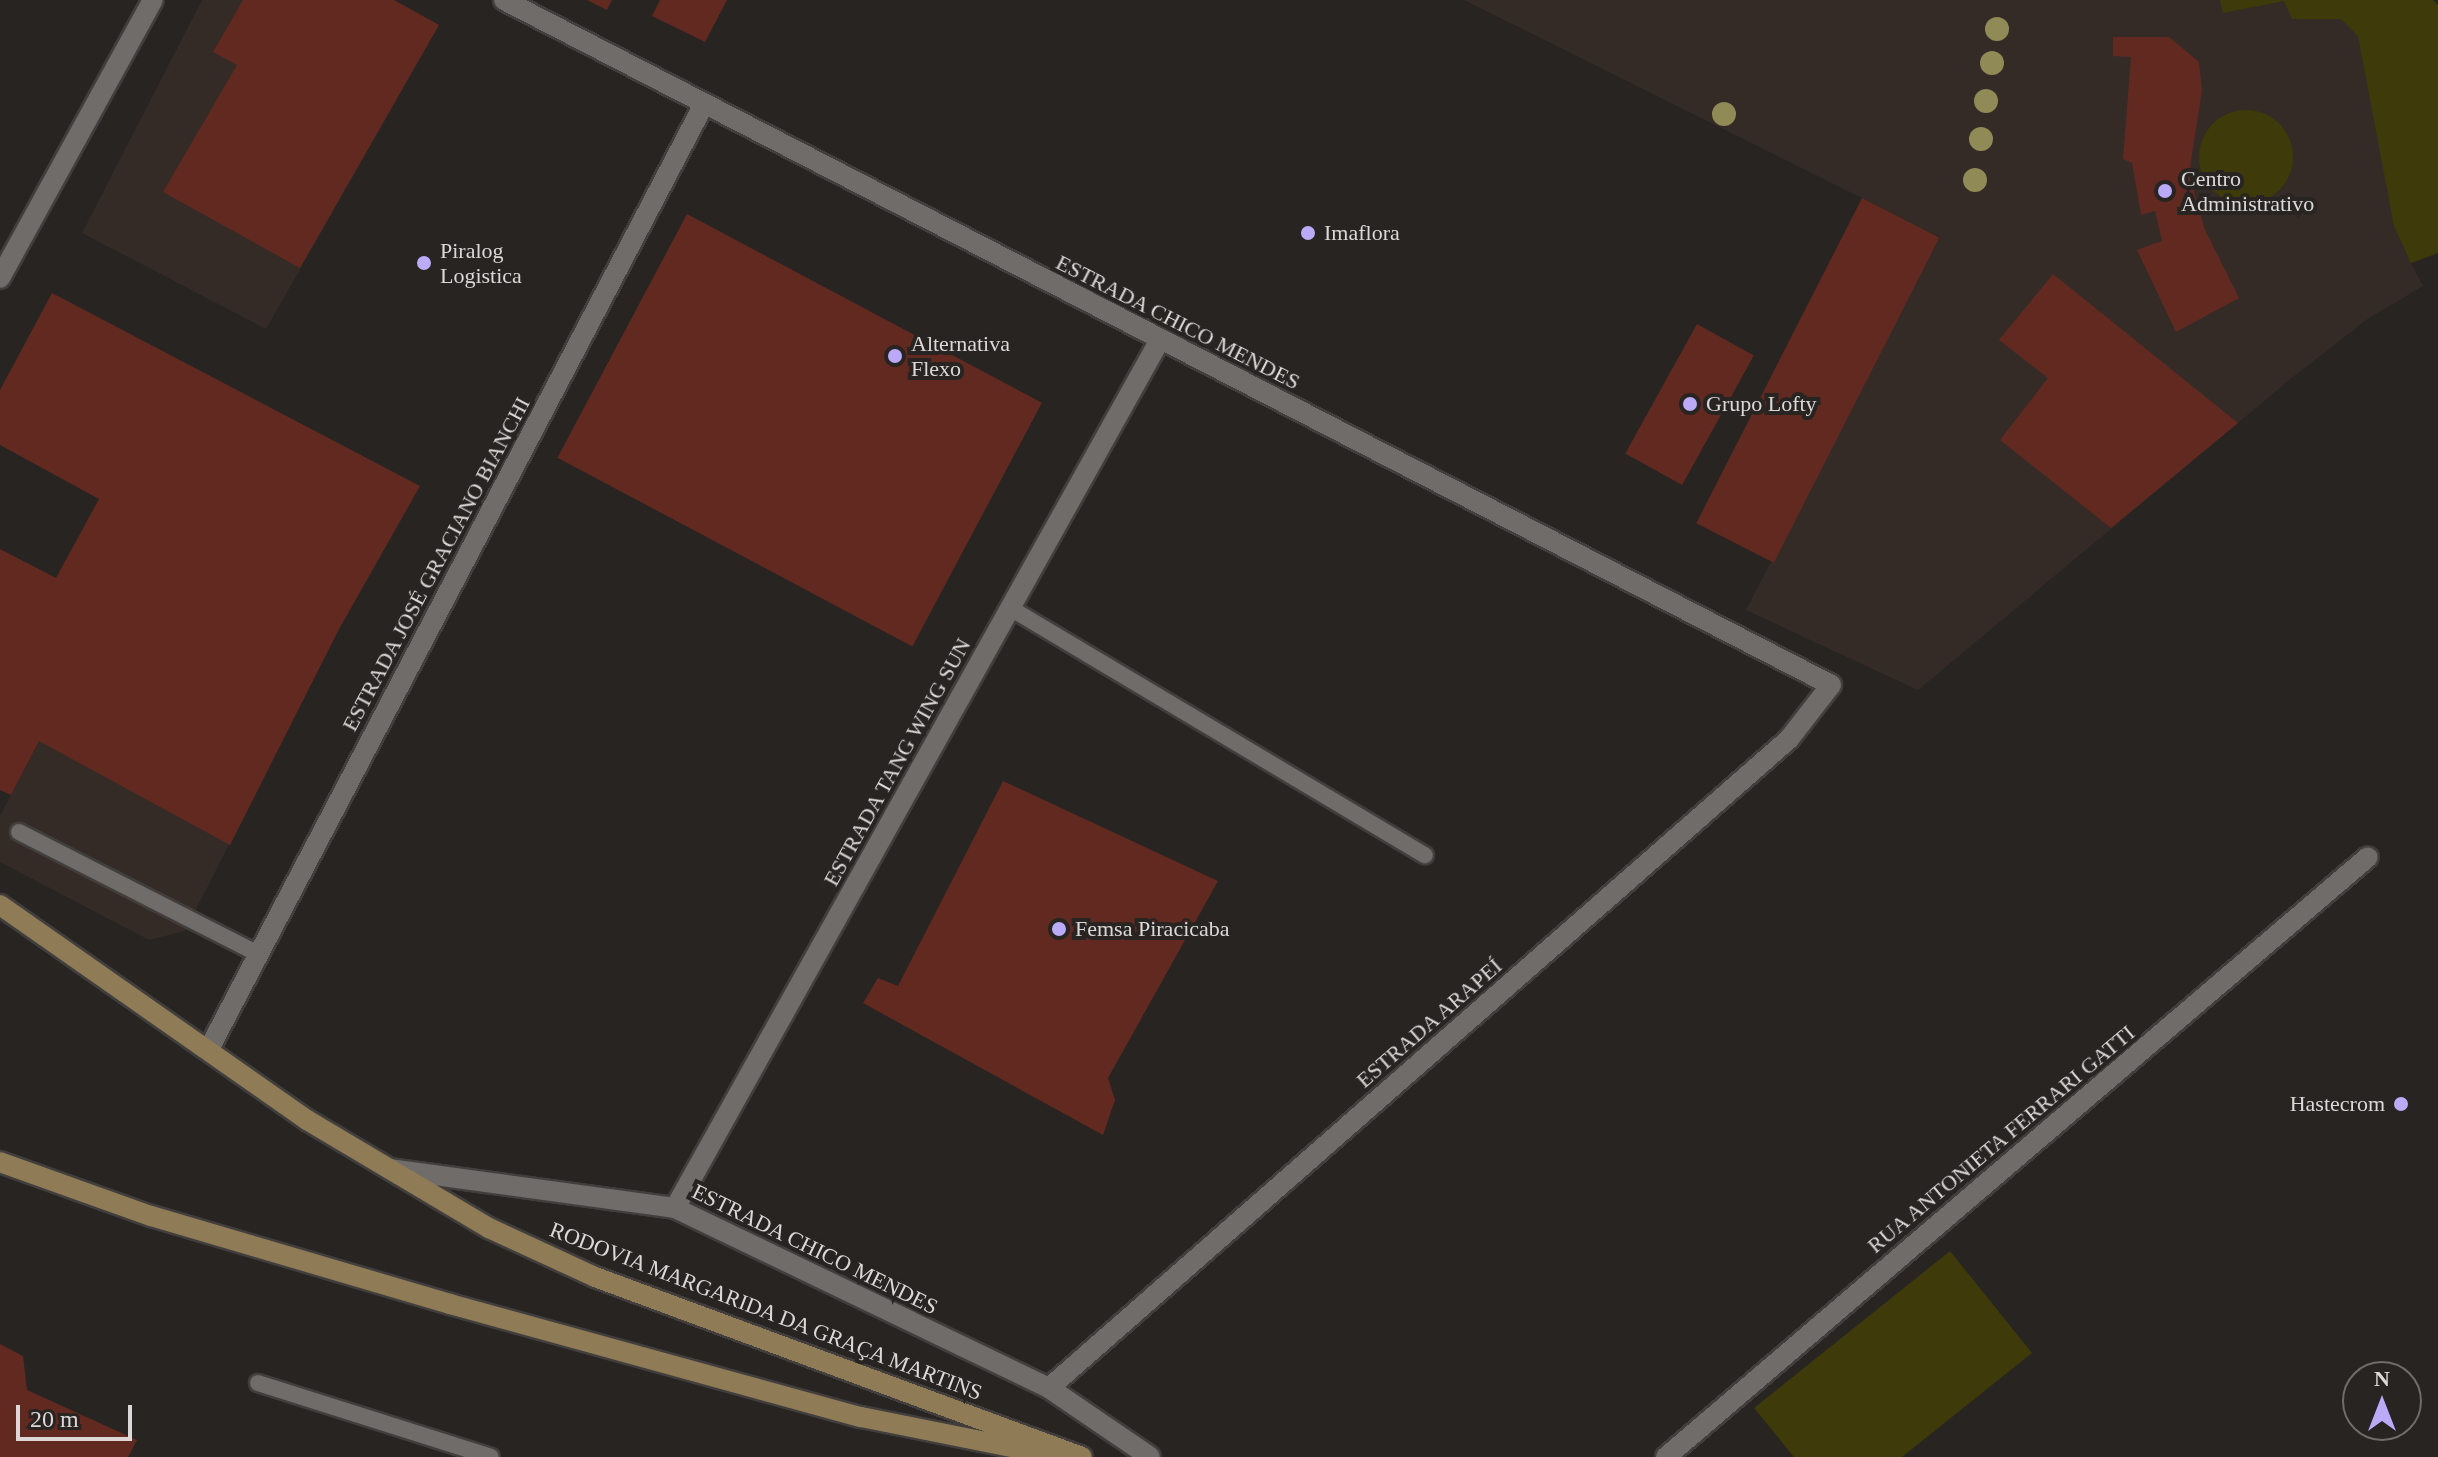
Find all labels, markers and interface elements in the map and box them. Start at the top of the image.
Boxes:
place label: Centro Administrativo [2181,165,2314,216]
marker: Centro Administrativo [2156,182,2174,200]
place label: Imaflora [1324,220,1400,246]
marker: Imaflora [1299,224,1317,242]
place label: Piralog Logistica [440,237,522,288]
street label: ESTRADA CHICO MENDES [1051,249,1305,395]
marker: Piralog Logistica [415,254,433,272]
place label: Alternativa Flexo [911,330,1010,382]
marker: Alternativa Flexo [886,347,904,365]
place label: Grupo Lofty [1706,391,1817,417]
street label: ESTRADA JOSÉ GRACIANO BIANCHI [336,392,536,736]
marker: Grupo Lofty [1681,395,1699,413]
street label: ESTRADA TANG WING SUN [817,633,977,891]
place label: Femsa Piracicaba [1075,916,1230,942]
marker: Femsa Piracicaba [1050,920,1068,938]
street label: ESTRADA ARAPEÍ [1350,952,1508,1094]
street label: RUA ANTONIETA FERRARI GATTI [1861,1018,2141,1260]
place label: Hastecrom [2290,1091,2385,1117]
marker: Hastecrom [2392,1095,2410,1113]
street label: ESTRADA CHICO MENDES [687,1178,943,1320]
street label: RODOVIA MARGARIDA DA GRAÇA MARTINS [544,1215,988,1407]
north arrow [2342,1361,2422,1441]
text: N [2374,1366,2390,1391]
scale bar [20,1389,136,1439]
text: 20 m [30,1406,79,1432]

